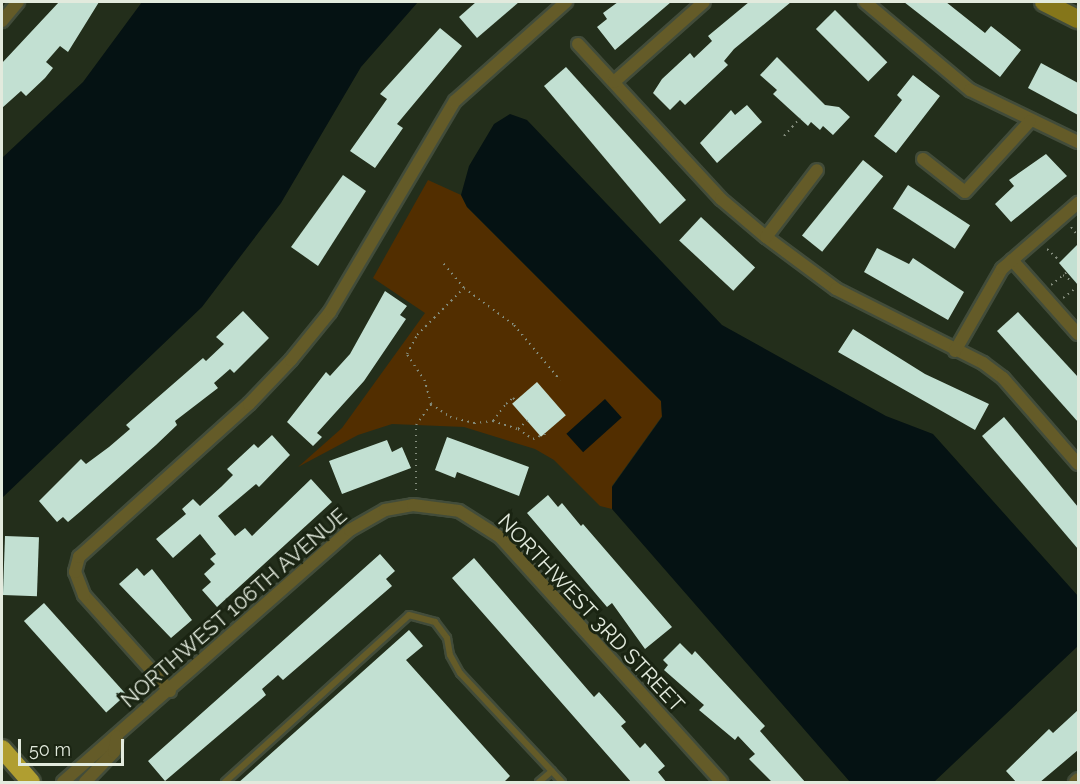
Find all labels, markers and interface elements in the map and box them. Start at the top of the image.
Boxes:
street label: NORTHWEST 106TH AVENUE [115,503,353,713]
street label: NORTHWEST 3RD STREET [492,508,690,718]
scale bar [21,727,128,765]
text: 50 m [29,739,71,760]

